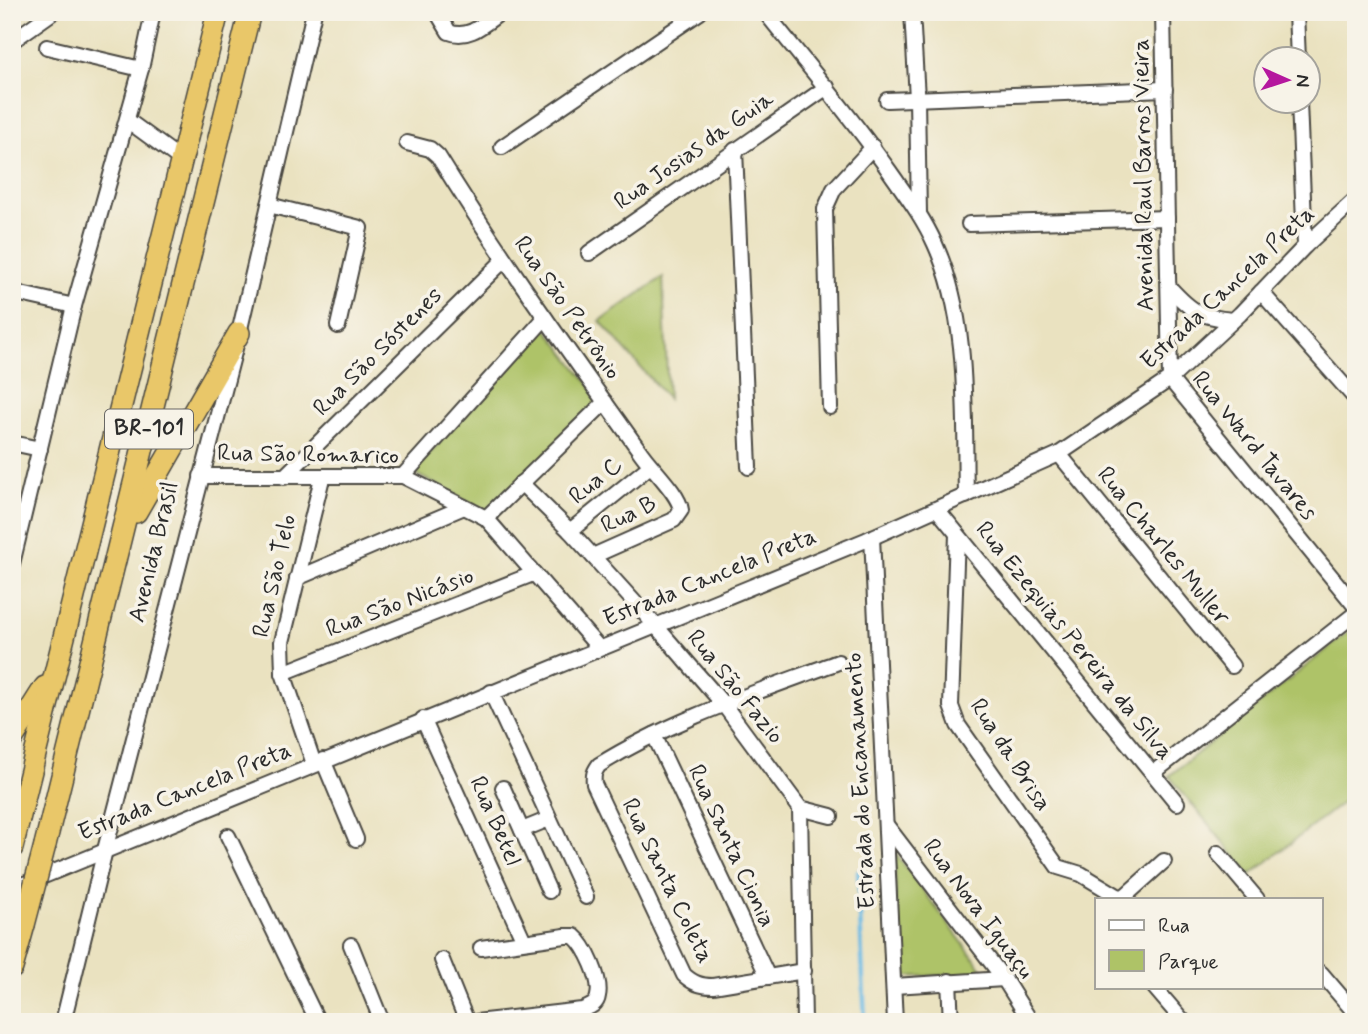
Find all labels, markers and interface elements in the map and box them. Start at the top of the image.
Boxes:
street label: Avenida Raul Barros Vieira [1126,38,1162,312]
north arrow [1252,46,1322,116]
text: N [1290,74,1315,88]
street label: Rua Josias da Guia [608,84,780,218]
street label: Estrada Cancela Preta [1134,199,1322,377]
street label: Rua São Petrônio [506,230,628,386]
street label: Rua São Sóstenes [307,280,450,423]
street label: Rua Ward Tavares [1184,365,1324,527]
road number: BR-101 [105,410,193,448]
street label: Rua São Romarico [217,438,399,472]
street label: Rua C [563,450,629,512]
street label: Rua Charles Muller [1089,460,1237,632]
street label: Avenida Brasil [122,478,186,626]
street label: Rua B [596,489,662,541]
street label: Rua São Telo [246,512,304,640]
street label: Rua Ezequias Pereira da Silva [968,515,1180,767]
street label: Estrada Cancela Preta [599,521,821,635]
street label: Rua São Nicásio [322,561,478,645]
street label: Rua São Fazio [679,623,791,751]
street label: Estrada do Encanamento [839,652,883,910]
street label: Rua da Brisa [962,693,1058,817]
street label: Estrada Cancela Preta [74,735,296,849]
street label: Rua Santa Cionia [680,760,782,932]
street label: Rua Betel [462,771,528,871]
street label: Rua Santa Coleta [614,793,720,969]
street label: Rua Nova Iguaçu [915,833,1041,985]
legend [1095,898,1322,988]
text: Rua [1158,912,1190,940]
text: Parque [1158,948,1219,976]

